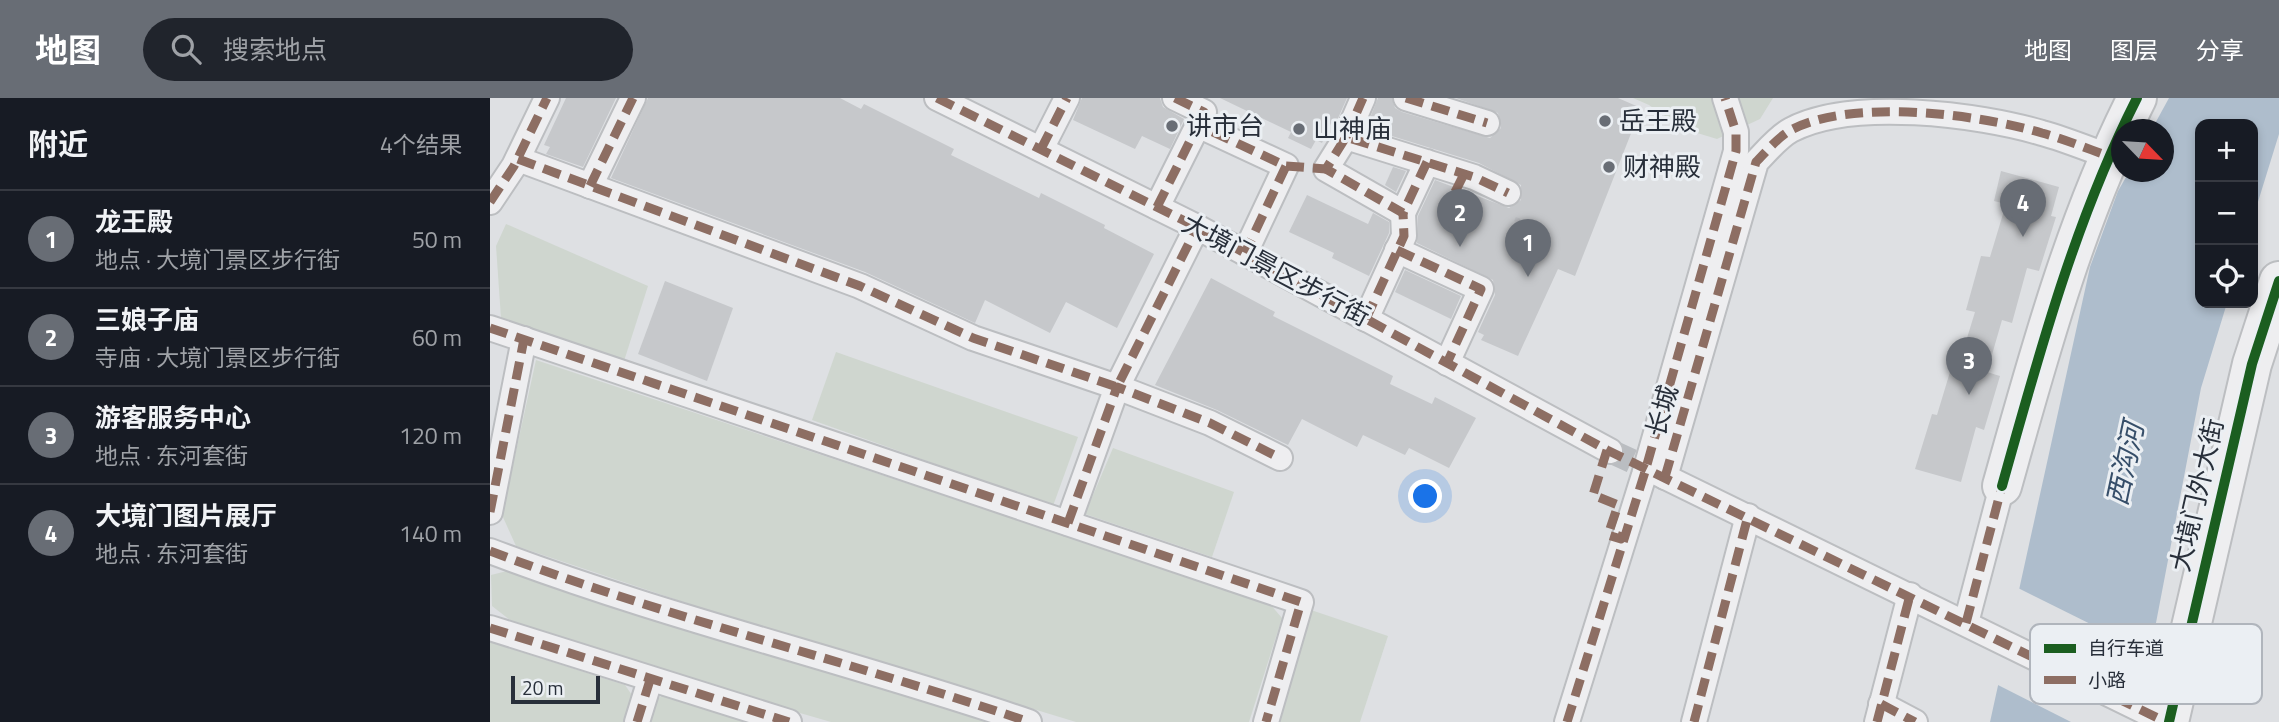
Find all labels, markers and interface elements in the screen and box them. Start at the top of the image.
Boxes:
search box [143,18,633,81]
text: 地图 [35,25,101,75]
icon: search [167,30,205,68]
text: 搜索地点 [223,30,327,69]
text: 地图 [2024,32,2072,68]
text: 图层 [2110,32,2158,68]
text: 分享 [2196,32,2244,68]
place label: 岳王殿 [1619,101,1697,140]
place label: 讲市台 [1186,106,1264,145]
place label: 山神庙 [1313,109,1391,148]
marker: 岳王殿 [1597,113,1613,129]
marker: 讲市台 [1164,118,1180,134]
north arrow [2111,119,2174,182]
map controls [2195,119,2258,308]
button: + [2195,119,2258,182]
text: 附近 [28,121,88,167]
marker: 山神庙 [1291,121,1307,137]
text: 4个结果 [380,127,462,162]
place label: 财神殿 [1623,147,1701,186]
marker: 财神殿 [1601,159,1617,175]
pin: 4 [2000,179,2046,237]
button: − [2195,182,2258,245]
pin: 2 [1437,189,1483,247]
text: 龙王殿 [95,202,173,241]
street label: 大境门景区步行街 [1175,204,1377,336]
pin: 1 [1505,219,1551,277]
text: 1 [45,222,57,257]
text: 50 m [412,222,462,257]
text: 地点 · 大境门景区步行街 [95,242,340,277]
button: locate [2195,245,2258,308]
text: 三娘子庙 [95,300,199,339]
text: 2 [45,320,57,355]
text: 60 m [412,320,462,355]
pin: 3 [1946,337,1992,395]
text: 寺庙 · 大境门景区步行街 [95,340,340,375]
street label: 长城 [1636,380,1687,441]
text: 游客服务中心 [95,398,251,437]
water label: 西沟河 [2095,413,2155,509]
street label: 大境门外大街 [2160,414,2233,575]
text: 3 [45,418,57,453]
text: 120 m [399,418,462,453]
text: 地点 · 东河套街 [95,438,248,473]
your location [1408,479,1442,513]
text: 大境门图片展厅 [95,496,277,535]
text: 4 [45,516,57,551]
text: 140 m [399,516,462,551]
text: 地点 · 东河套街 [95,536,248,571]
legend [2030,624,2262,704]
text: 自行车道 [2088,633,2164,662]
text: 小路 [2088,665,2126,694]
scale bar [511,673,600,705]
text: 20 m [522,673,563,702]

